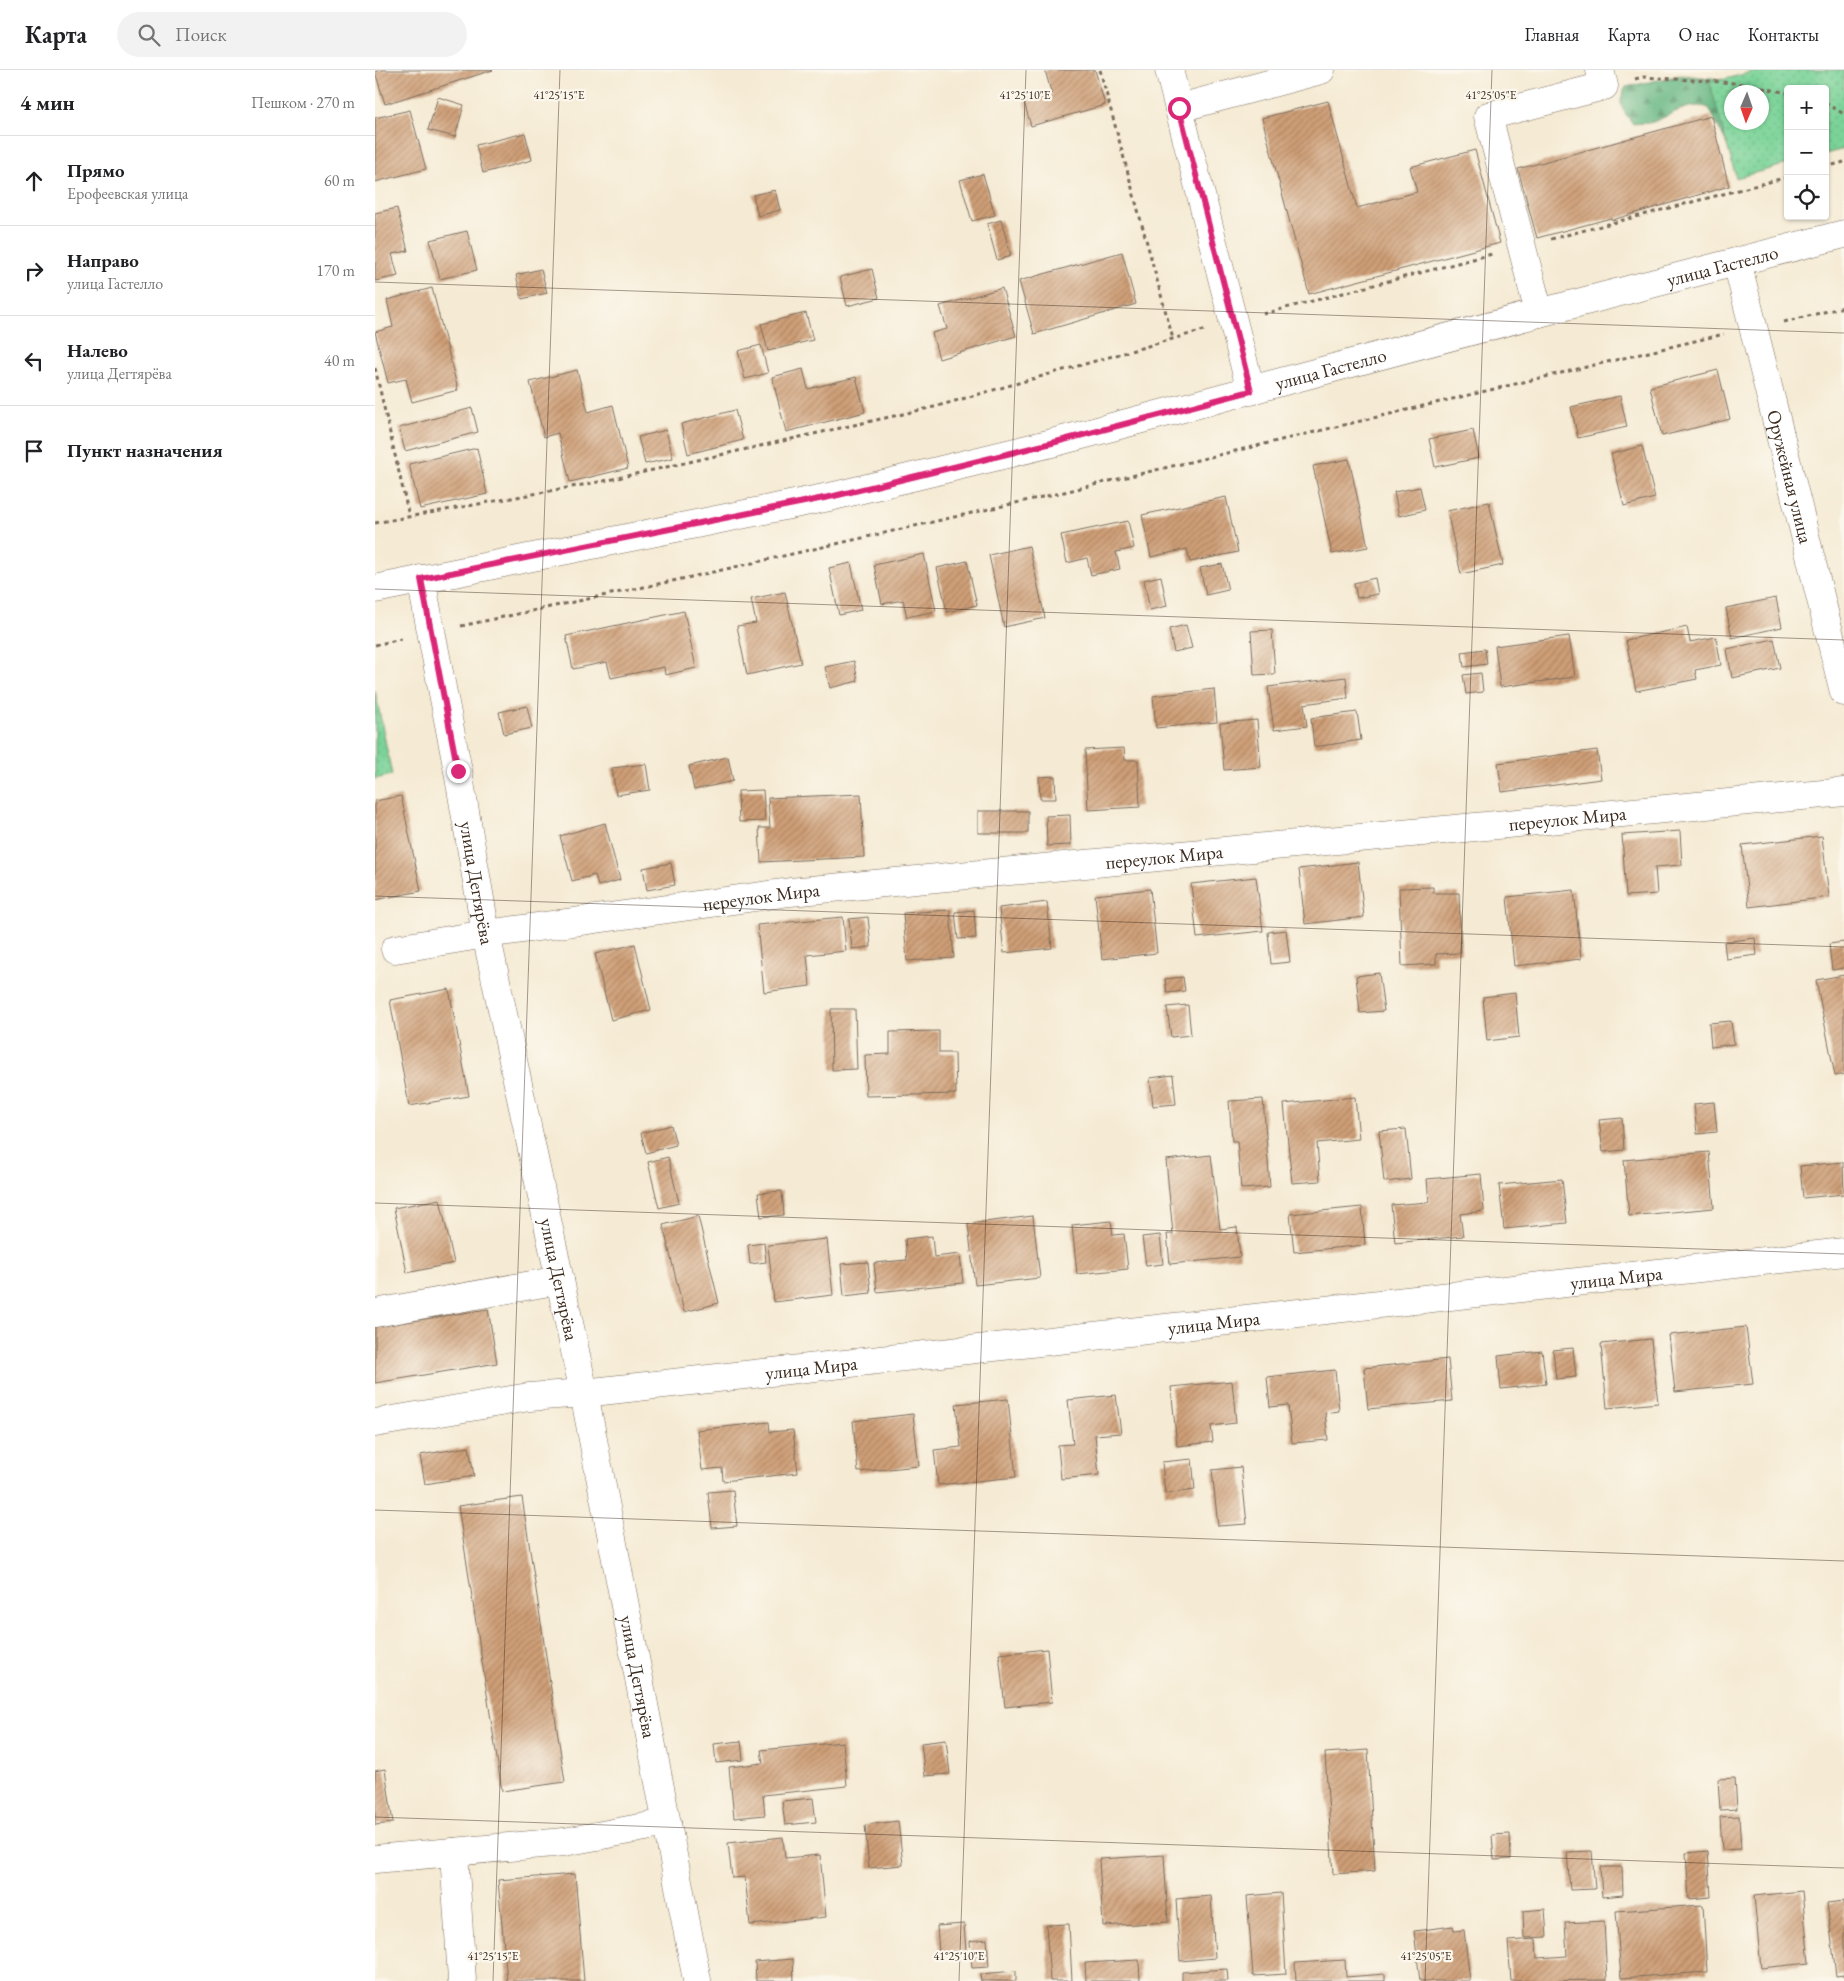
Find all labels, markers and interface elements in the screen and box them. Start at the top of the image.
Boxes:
search box [117,12,467,57]
text: Карта [25,19,87,50]
icon: search [135,21,163,49]
text: Поиск [175,22,227,47]
text: Главная [1525,23,1579,46]
text: Карта [1607,23,1650,46]
text: О нас [1678,23,1720,46]
text: Контакты [1748,23,1819,46]
north arrow [1724,85,1769,130]
map controls [1784,85,1829,220]
button: + [1784,85,1829,130]
text: 41°25'15"E [533,87,585,103]
text: 41°25'10"E [999,87,1051,103]
text: 41°25'05"E [1465,87,1517,103]
text: 4 мин [20,89,75,116]
text: Пешком · 270 m [251,92,355,113]
route start [1168,97,1191,120]
button: − [1784,130,1829,175]
text: Прямо [67,158,125,183]
icon: ahead [20,167,48,195]
text: 60 m [324,170,355,191]
button: locate [1784,175,1829,220]
text: Ерофеевская улица [67,183,189,204]
street label: улица Гастелло [1664,239,1781,292]
text: Направо [67,248,139,273]
icon: right [20,257,48,285]
text: 170 m [316,260,355,281]
text: улица Гастелло [67,273,163,294]
text: Налево [67,338,128,363]
street label: улица Гастелло [1272,342,1389,395]
icon: left [20,347,48,375]
text: 40 m [324,350,355,371]
text: улица Дегтярёва [67,363,172,384]
street label: Оружейная улица [1762,407,1819,546]
icon: arrive [20,437,48,465]
text: Пункт назначения [67,438,223,463]
route end [447,760,470,783]
street label: переулок Мира [1508,800,1628,836]
street label: улица Дегтярёва [454,819,500,947]
street label: переулок Мира [1104,838,1224,875]
street label: переулок Мира [701,877,821,916]
street label: улица Дегтярёва [534,1216,585,1343]
street label: улица Мира [1569,1260,1664,1295]
street label: улица Мира [1166,1305,1261,1340]
street label: улица Мира [764,1350,859,1385]
street label: улица Дегтярёва [615,1613,663,1740]
text: 41°25'15"E [467,1948,519,1964]
text: 41°25'10"E [933,1948,985,1964]
text: 41°25'05"E [1400,1948,1452,1964]

